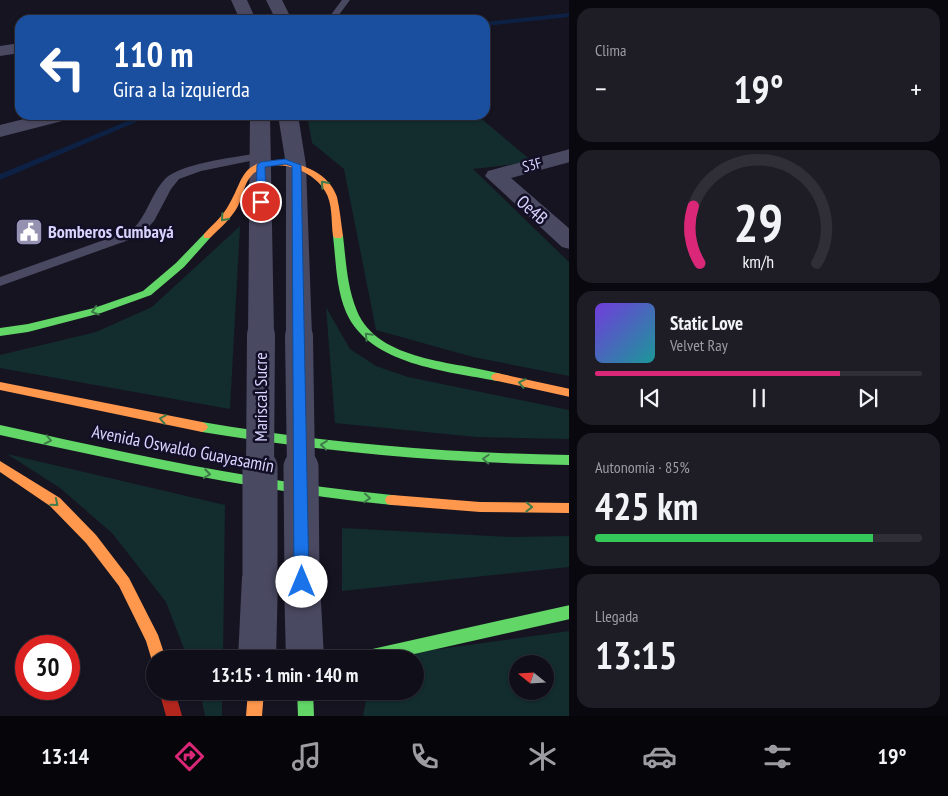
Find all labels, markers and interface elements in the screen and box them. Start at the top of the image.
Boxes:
text: 110 m [113,31,194,77]
icon: left [30,35,95,100]
text: Clima [595,40,626,60]
text: 19° [733,64,784,113]
text: − [595,70,607,107]
text: + [910,70,922,107]
text: Gira a la izquierda [113,75,250,103]
street label: S3F [520,153,544,176]
one-way arrow [321,180,330,189]
pin [240,181,282,223]
icon: arrive [247,188,275,216]
text: 29 [734,189,783,256]
street label: Oe4B [512,190,553,229]
one-way arrow [221,212,230,221]
public building icon: Bomberos Cumbayá [14,217,44,247]
place label: Bomberos Cumbayá [48,220,174,243]
text: km/h [743,250,774,273]
one-way arrow [92,305,100,315]
text: Static Love [670,311,743,335]
one-way arrow [365,333,374,342]
text: Velvet Ray [670,335,728,355]
street label: Mariscal Sucre [249,352,272,442]
one-way arrow [517,378,526,389]
icon: previous [636,384,664,412]
icon: pause [745,384,773,412]
icon: next [854,384,882,412]
one-way arrow [159,414,168,424]
street label: Avenida Oswaldo Guayasamín [90,420,276,477]
one-way arrow [43,434,52,445]
one-way arrow [319,440,327,451]
one-way arrow [481,453,489,464]
text: Autonomía · 85% [595,457,690,477]
one-way arrow [202,468,211,478]
text: 425 km [595,481,698,530]
one-way arrow [363,493,371,504]
one-way arrow [49,497,58,506]
one-way arrow [526,502,534,512]
position arrow [275,555,327,607]
text: Llegada [595,606,639,626]
text: 13:15 [595,630,677,679]
speed limit sign: 30 [15,635,80,700]
north arrow [509,655,554,700]
map controls [509,655,554,700]
text: 13:15 · 1 min · 140 m [212,663,358,687]
icon: directions [172,739,207,774]
icon: music [289,739,324,774]
icon: phone [407,739,442,774]
icon: climate [525,739,560,774]
icon: car [642,739,677,774]
icon: filters [760,739,795,774]
text: 13:14 [41,742,89,770]
text: 19° [878,742,907,770]

